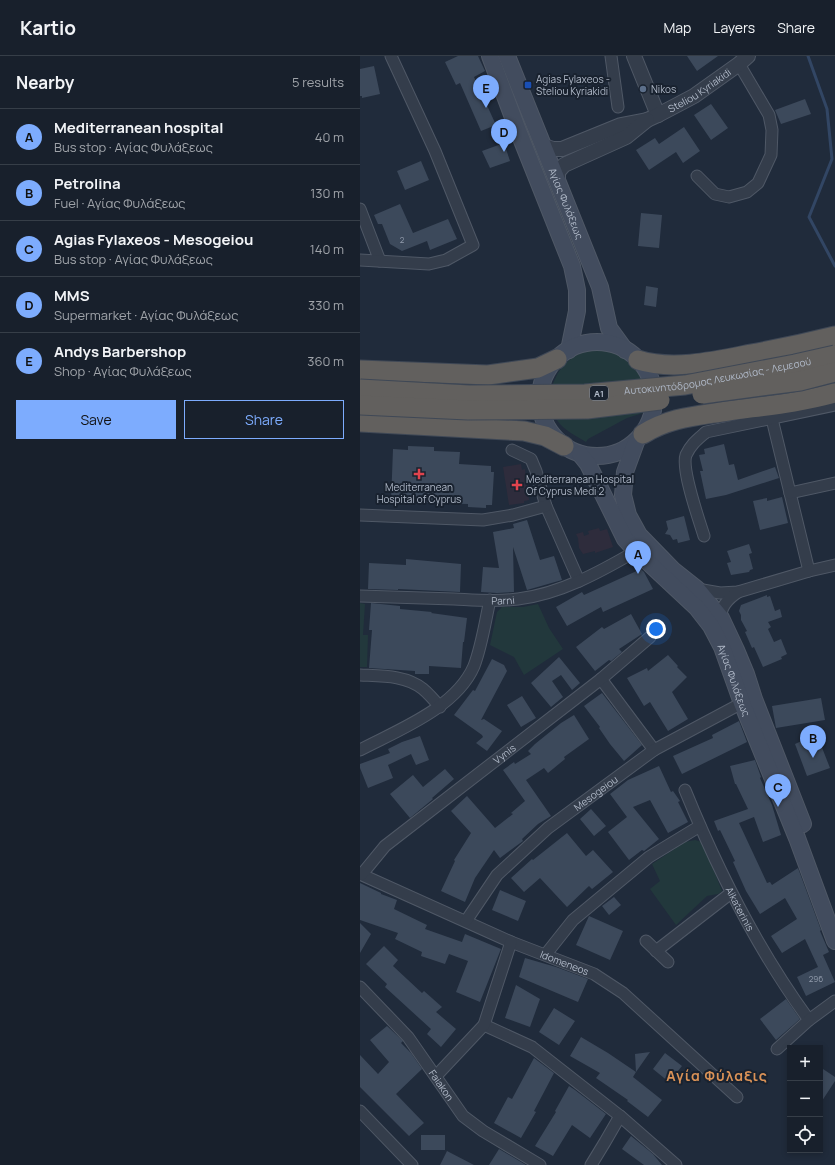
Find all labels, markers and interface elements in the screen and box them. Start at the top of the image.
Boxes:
text: Kartio [20,15,76,41]
text: Map [663,18,691,37]
text: Layers [713,18,755,37]
text: Share [777,18,815,37]
street label: Steliou Kyriakidi [665,65,734,116]
text: Nearby [16,71,74,94]
place label: Agias Fylaxeos - Steliou Kyriakidi [536,72,610,98]
text: 5 results [292,73,344,91]
pin: E [473,75,499,108]
marker: Agias Fylaxeos - Steliou Kyriakidi [523,80,533,90]
place label: Nikos [651,82,676,96]
marker: Nikos [638,84,648,94]
text: Mediterranean hospital [54,117,223,138]
pin: D [491,119,517,152]
text: A [25,128,33,146]
text: 40 m [315,128,344,146]
text: Bus stop · Αγίας Φυλάξεως [54,138,213,156]
street label: Αγίας Φυλάξεως [546,166,587,242]
text: Petrolina [54,173,121,194]
text: B [25,184,33,202]
text: 130 m [310,184,344,202]
text: Fuel · Αγίας Φυλάξεως [54,194,186,212]
text: Agias Fylaxeos - Mesogeiou [54,229,253,250]
house number: 2 [400,234,405,245]
text: C [24,240,34,258]
text: 140 m [310,240,344,258]
text: Bus stop · Αγίας Φυλάξεως [54,250,213,268]
text: MMS [54,285,90,306]
text: D [24,296,34,314]
text: 330 m [308,296,344,314]
text: Supermarket · Αγίας Φυλάξεως [54,306,238,324]
text: Andys Barbershop [54,341,186,362]
text: E [25,352,33,370]
text: 360 m [307,352,344,370]
street label: Αυτοκινητόδρομος Λευκωσίας - Λεμεσού [623,354,812,397]
text: Shop · Αγίας Φυλάξεως [54,362,192,380]
road number: A1 [590,386,608,400]
button: Save [16,400,176,439]
button: Share [184,400,344,439]
marker: Mediterranean Hospital of Cyprus [413,468,425,480]
place label: Mediterranean Hospital Of Cyprus Medi 2 [526,472,634,498]
marker: Mediterranean Hospital Of Cyprus Medi 2 [511,479,523,491]
place label: Mediterranean Hospital of Cyprus [377,480,461,506]
pin: A [625,541,651,574]
street label: Parni [491,592,515,608]
your location [646,619,666,639]
street label: Αγίας Φυλάξεως [715,642,754,719]
pin: B [800,725,826,758]
street label: Vynis [490,741,518,767]
street label: Mesogeiou [571,772,621,814]
pin: C [765,774,791,807]
street label: Aikaterinis [723,884,758,934]
street label: Idomeneos [538,947,591,978]
house number: 296 [809,973,823,984]
map controls [787,1045,823,1153]
button: + [787,1045,823,1081]
district label: Αγία Φύλαξις [666,1066,768,1085]
street label: Faiakon [426,1067,457,1104]
button: − [787,1081,823,1117]
button: locate [787,1117,823,1153]

